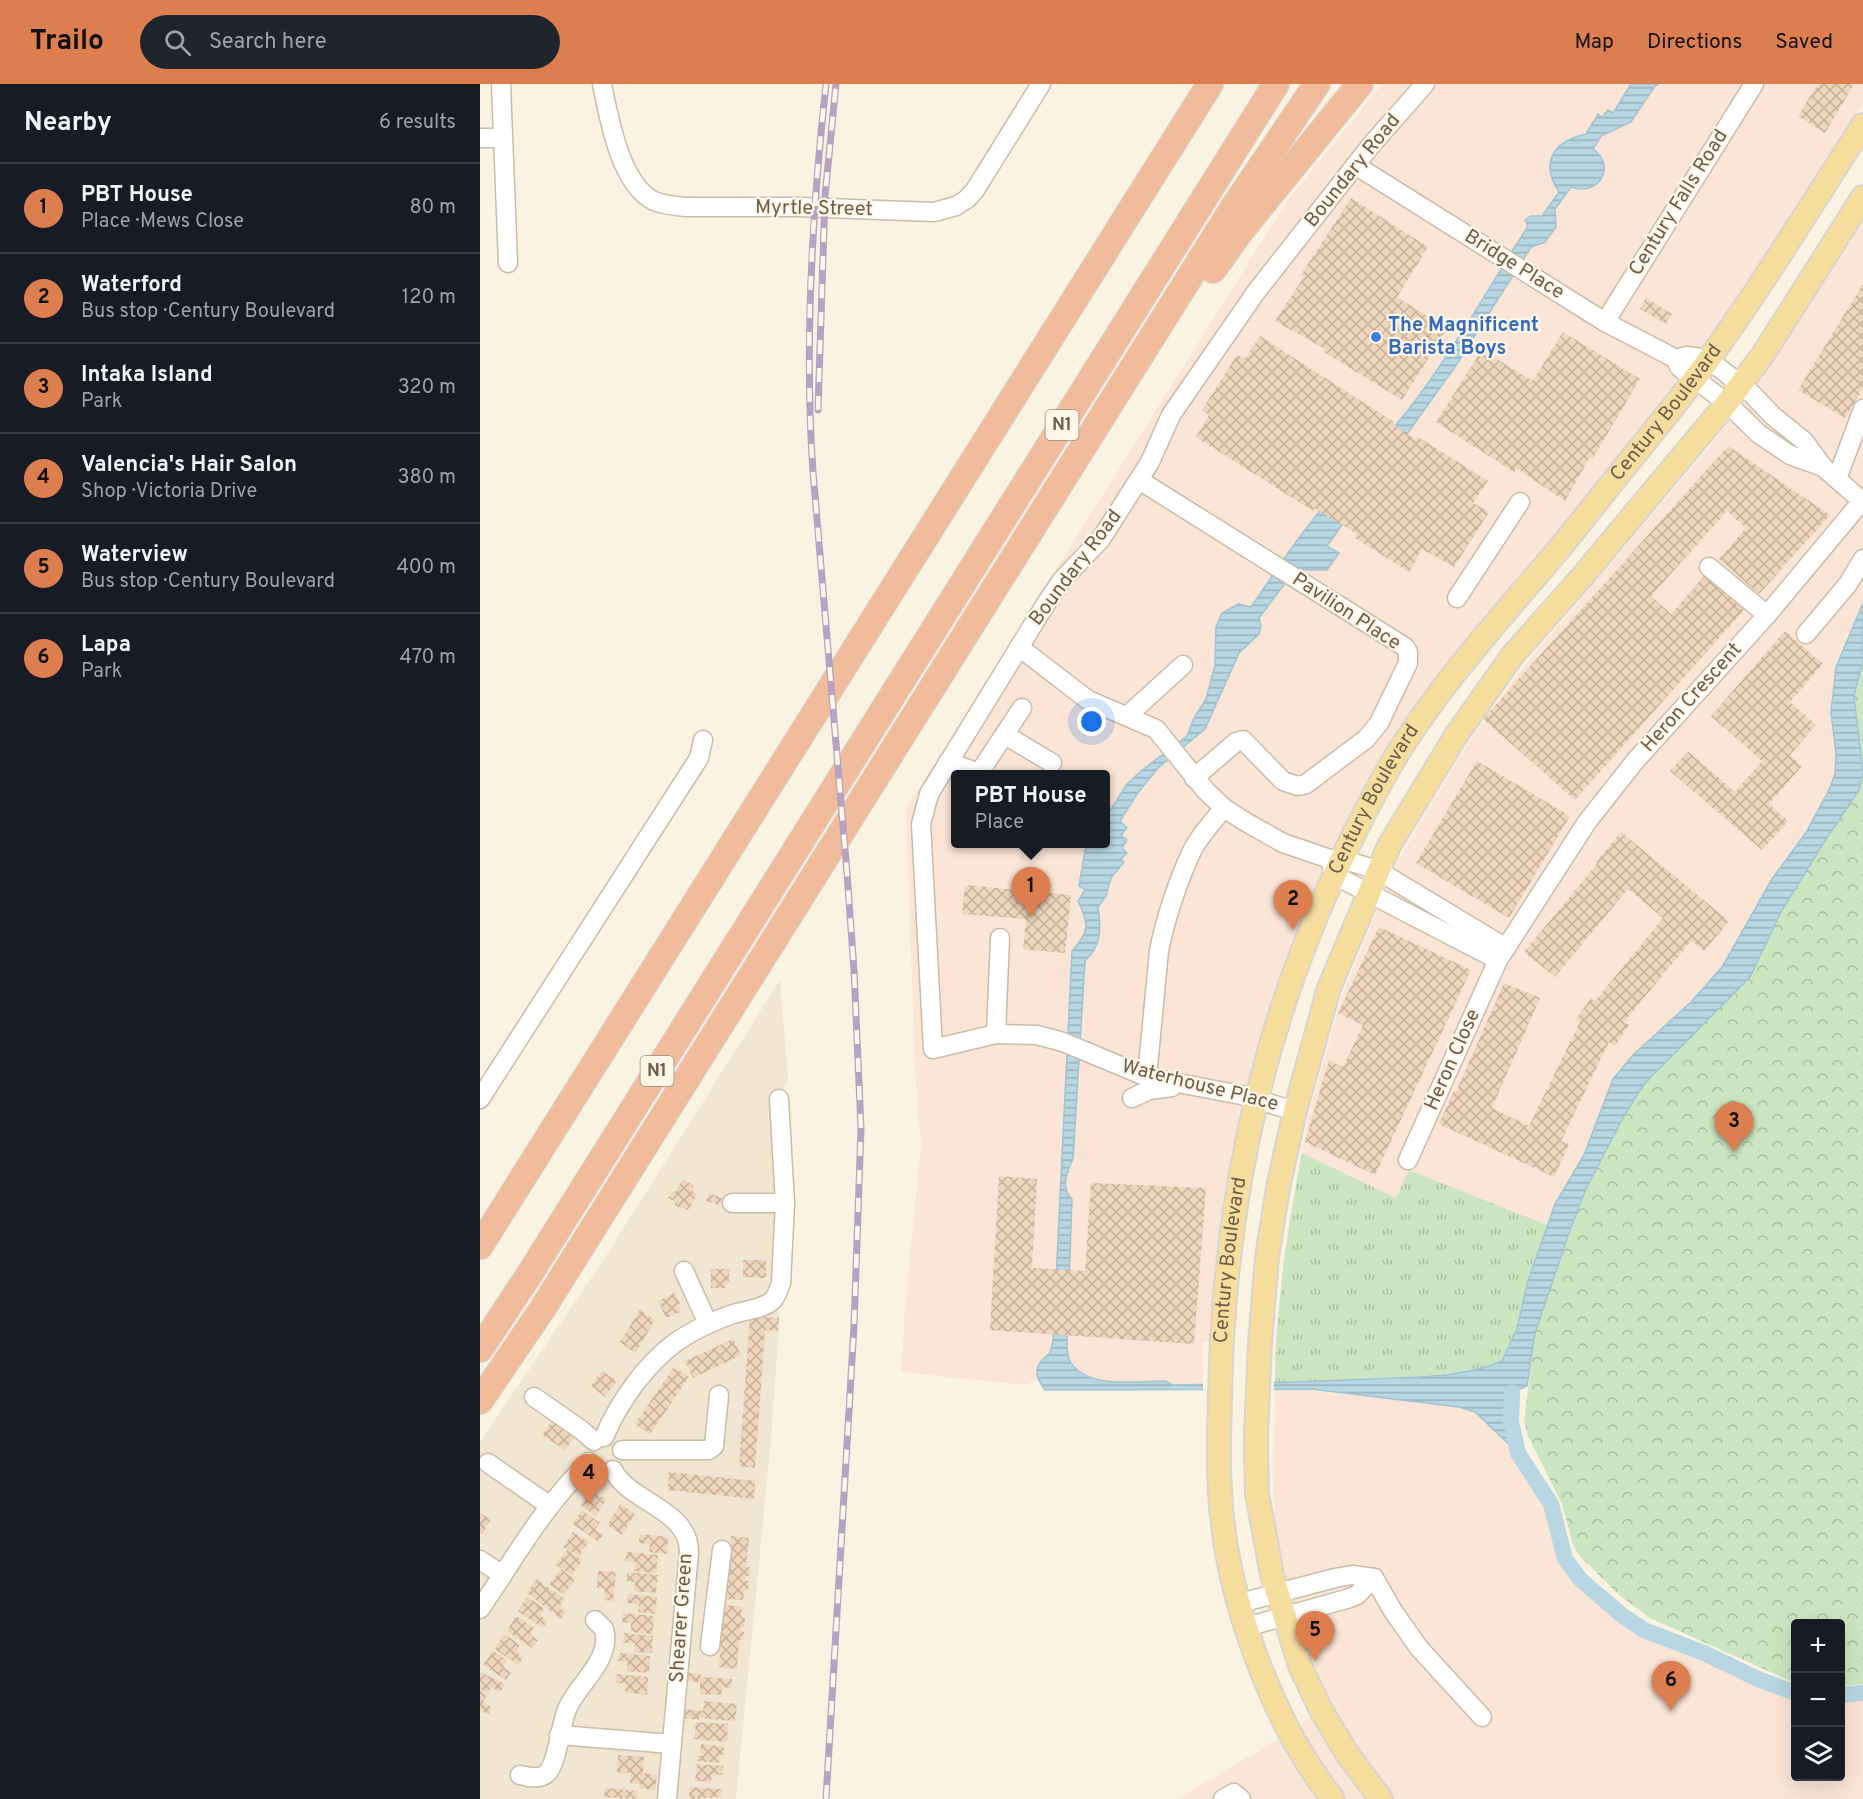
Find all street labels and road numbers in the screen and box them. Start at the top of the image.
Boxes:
street label: Boundary Road [1299,109,1407,233]
street label: Century Falls Road [1624,125,1734,281]
street label: Myrtle Street [755,195,873,223]
street label: Bridge Place [1459,224,1569,306]
street label: Century Boulevard [1605,339,1728,487]
road number: N1 [1046,410,1078,440]
street label: Boundary Road [1024,505,1128,631]
street label: Pavilion Place [1287,567,1405,657]
street label: Heron Crescent [1636,638,1748,758]
street label: Century Boulevard [1323,720,1426,879]
street label: Heron Close [1419,1005,1487,1115]
street label: Waterhouse Place [1119,1054,1281,1118]
road number: N1 [640,1056,674,1086]
street label: Century Boulevard [1209,1175,1253,1344]
street label: Shearer Green [664,1552,700,1684]

